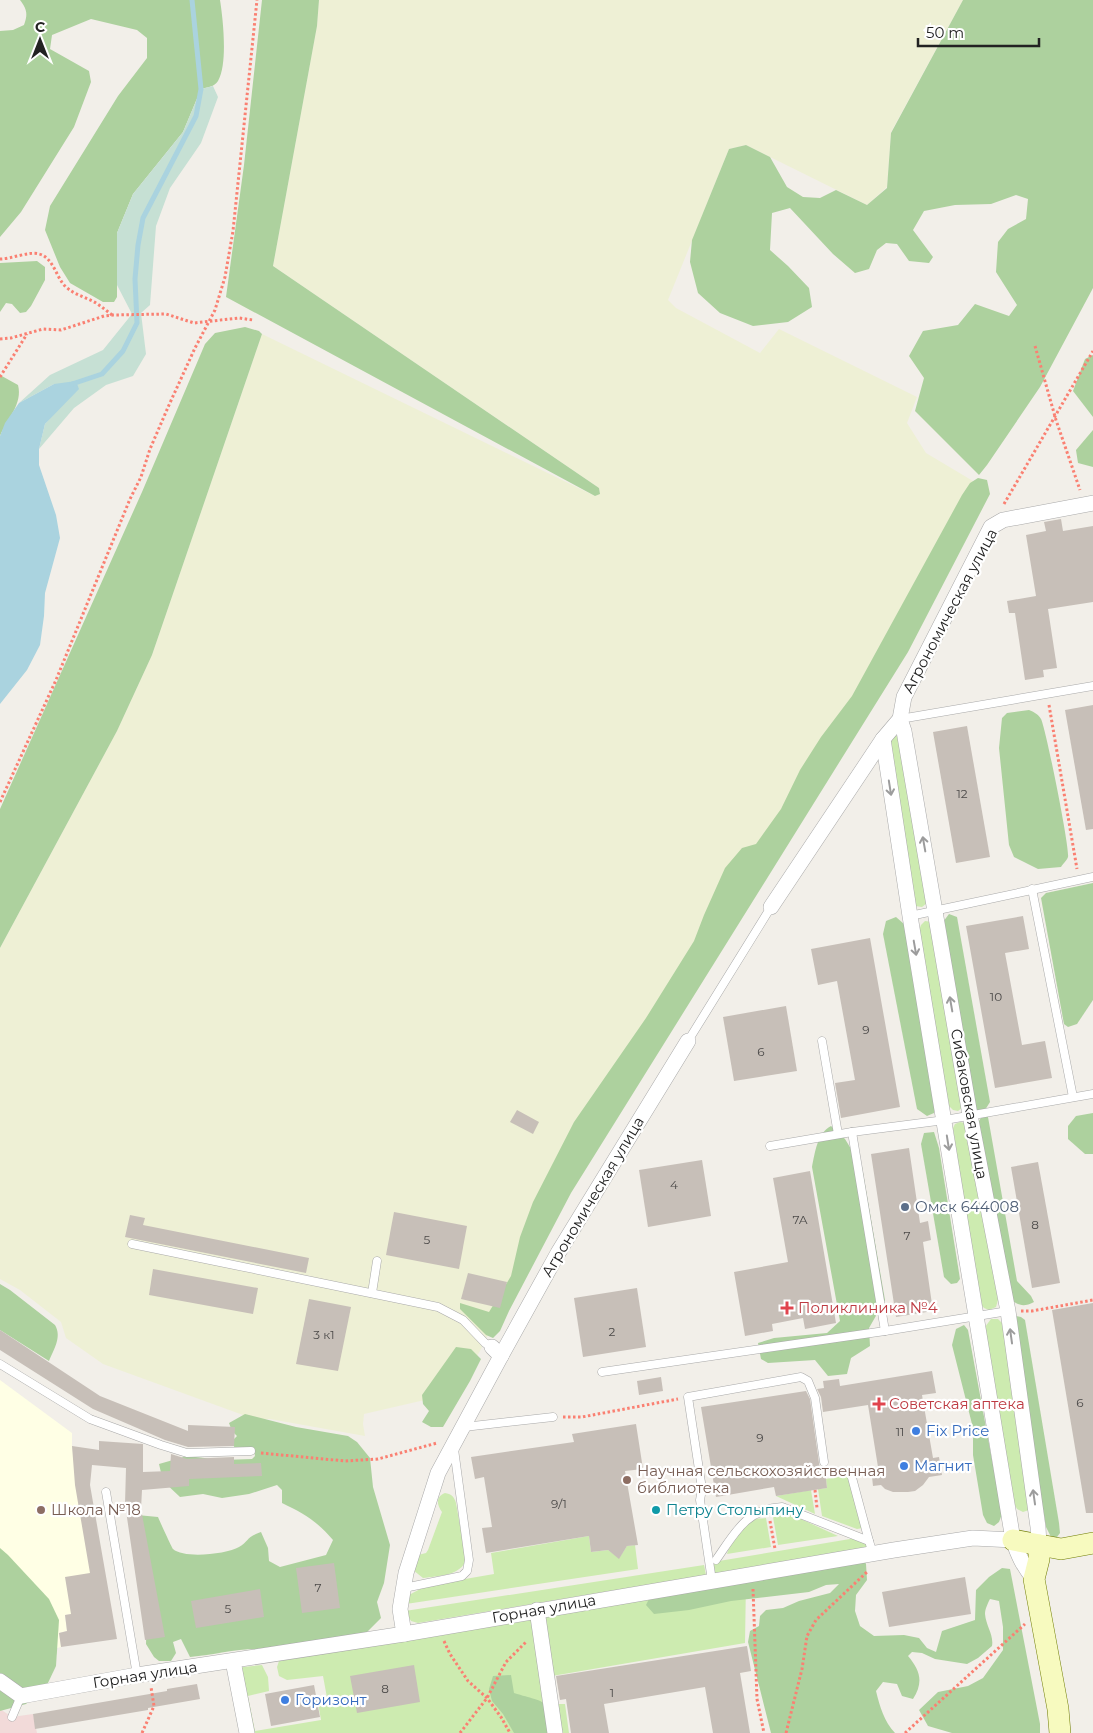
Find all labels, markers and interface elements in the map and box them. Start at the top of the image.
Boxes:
north arrow [15,15,65,65]
scale bar [918,15,1039,47]
text: С [35,18,45,36]
text: 50 m [926,23,964,42]
street label: Агрономическая улица [898,525,1001,696]
one-way arrow [885,779,895,795]
house number: 12 [956,786,968,801]
one-way arrow [918,836,928,852]
one-way arrow [911,940,921,956]
house number: 10 [990,989,1002,1004]
one-way arrow [946,996,956,1012]
house number: 9 [862,1022,870,1037]
street label: Сибаковская улица [947,1027,992,1181]
house number: 6 [757,1044,765,1059]
street label: Агрономическая улица [537,1113,648,1280]
one-way arrow [944,1135,954,1151]
house number: 4 [670,1177,678,1192]
place label: Омск 644008 [915,1197,1019,1216]
marker: Омск 644008 [899,1201,911,1213]
house number: 7А [792,1212,808,1227]
house number: 8 [1031,1217,1039,1232]
house number: 7 [903,1228,911,1243]
house number: 5 [424,1232,431,1247]
place label: Поликлиника №4 [798,1298,938,1317]
marker: Поликлиника №4 [780,1301,794,1315]
house number: 2 [609,1324,616,1339]
house number: 3 к1 [313,1327,335,1342]
one-way arrow [1006,1328,1016,1344]
place label: Советская аптека [889,1394,1025,1413]
house number: 6 [1076,1395,1084,1410]
marker: Советская аптека [873,1398,885,1410]
place label: Fix Price [926,1421,989,1440]
house number: 11 [896,1424,904,1439]
marker: Fix Price [910,1425,922,1437]
house number: 9 [756,1430,764,1445]
place label: Магнит [914,1456,973,1475]
marker: Магнит [898,1460,910,1472]
place label: Научная сельскохозяйственная библиотека [637,1461,885,1497]
marker: Научная сельскохозяйственная библиотека [621,1474,633,1486]
one-way arrow [1029,1489,1039,1505]
house number: 9/1 [551,1496,567,1511]
place label: Школа №18 [51,1500,141,1519]
place label: Петру Столыпину [666,1500,804,1519]
marker: Школа №18 [35,1504,47,1516]
marker: Петру Столыпину [650,1504,662,1516]
house number: 7 [314,1580,322,1595]
street label: Горная улица [490,1590,597,1627]
house number: 5 [225,1601,232,1616]
street label: Горная улица [91,1657,198,1692]
house number: 8 [381,1681,389,1696]
house number: 1 [610,1685,614,1700]
place label: Горизонт [295,1690,368,1709]
marker: Горизонт [279,1694,291,1706]

